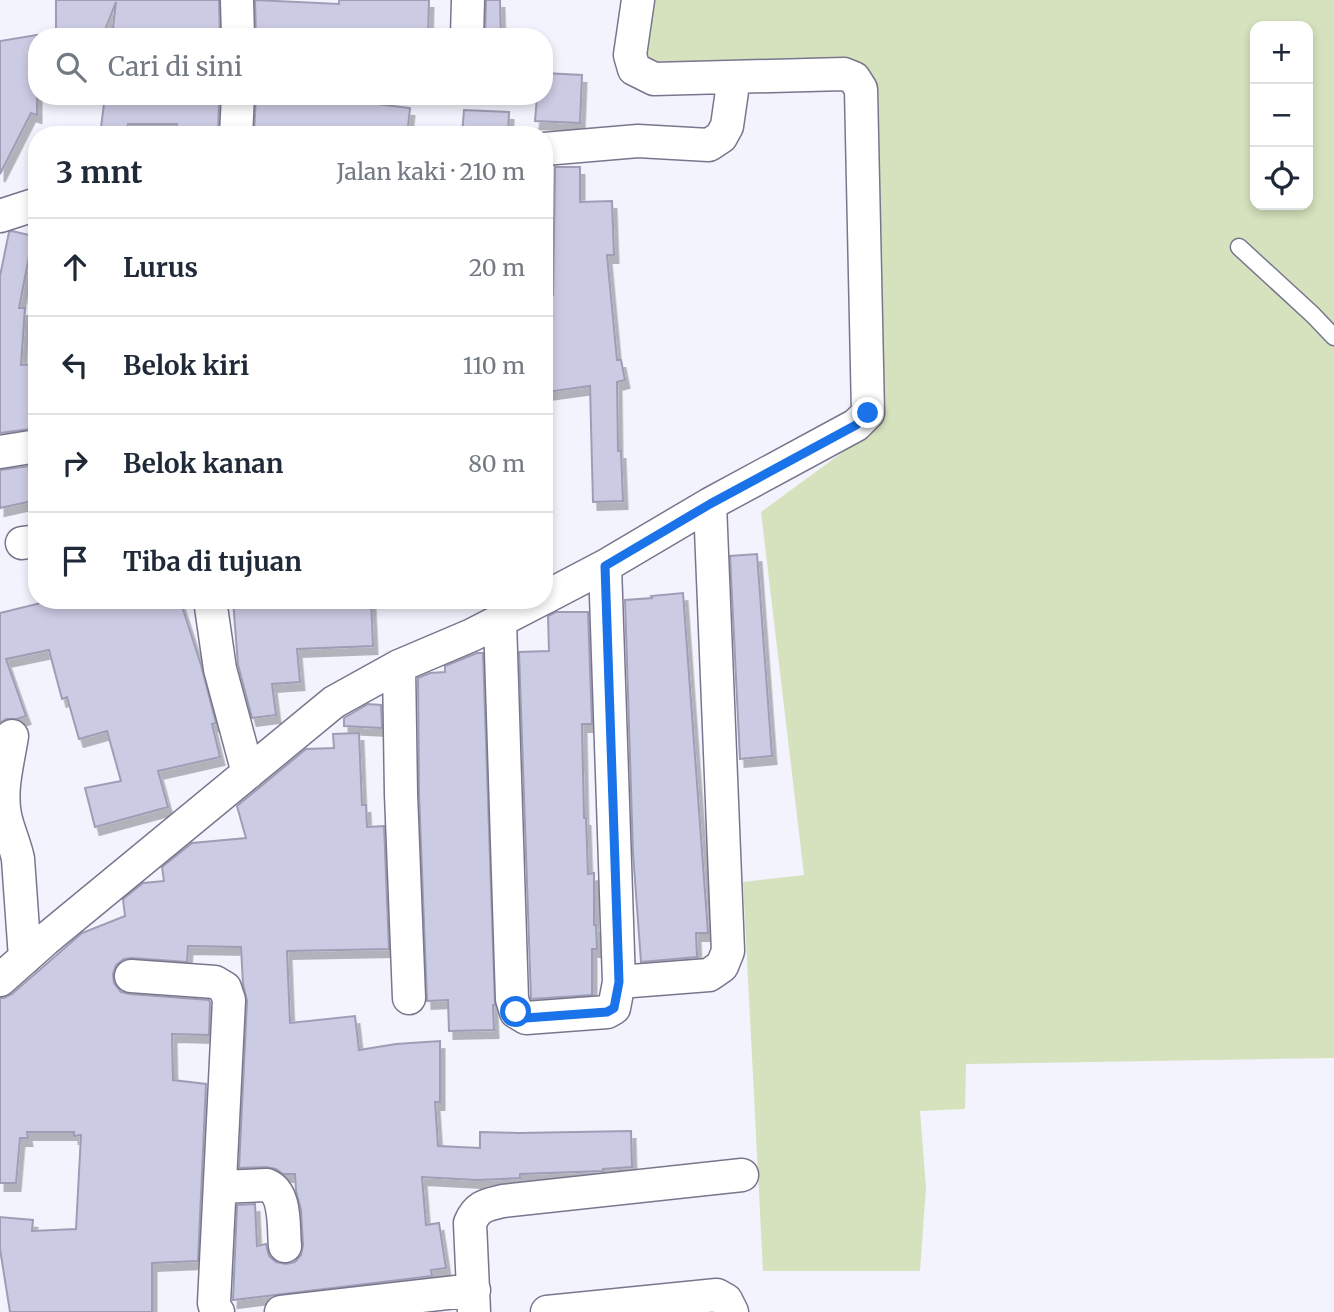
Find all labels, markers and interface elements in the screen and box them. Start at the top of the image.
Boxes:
map controls [1250,21,1313,210]
button: + [1250,21,1313,84]
search box [28,28,553,105]
icon: search [52,48,90,86]
text: Cari di sini [108,50,242,83]
button: − [1250,84,1313,147]
button: locate [1250,147,1313,210]
text: 3 mnt [56,153,143,191]
text: Jalan kaki · 210 m [337,157,525,186]
icon: ahead [56,248,94,286]
text: Lurus [123,251,198,284]
text: 20 m [469,253,525,282]
icon: left [56,346,94,384]
text: Belok kiri [123,349,249,382]
text: 110 m [463,351,525,380]
route end [852,397,883,428]
icon: right [56,444,94,482]
text: Belok kanan [123,447,283,480]
text: 80 m [468,449,525,478]
icon: arrive [56,542,94,580]
text: Tiba di tujuan [123,545,302,578]
route start [500,996,531,1027]

